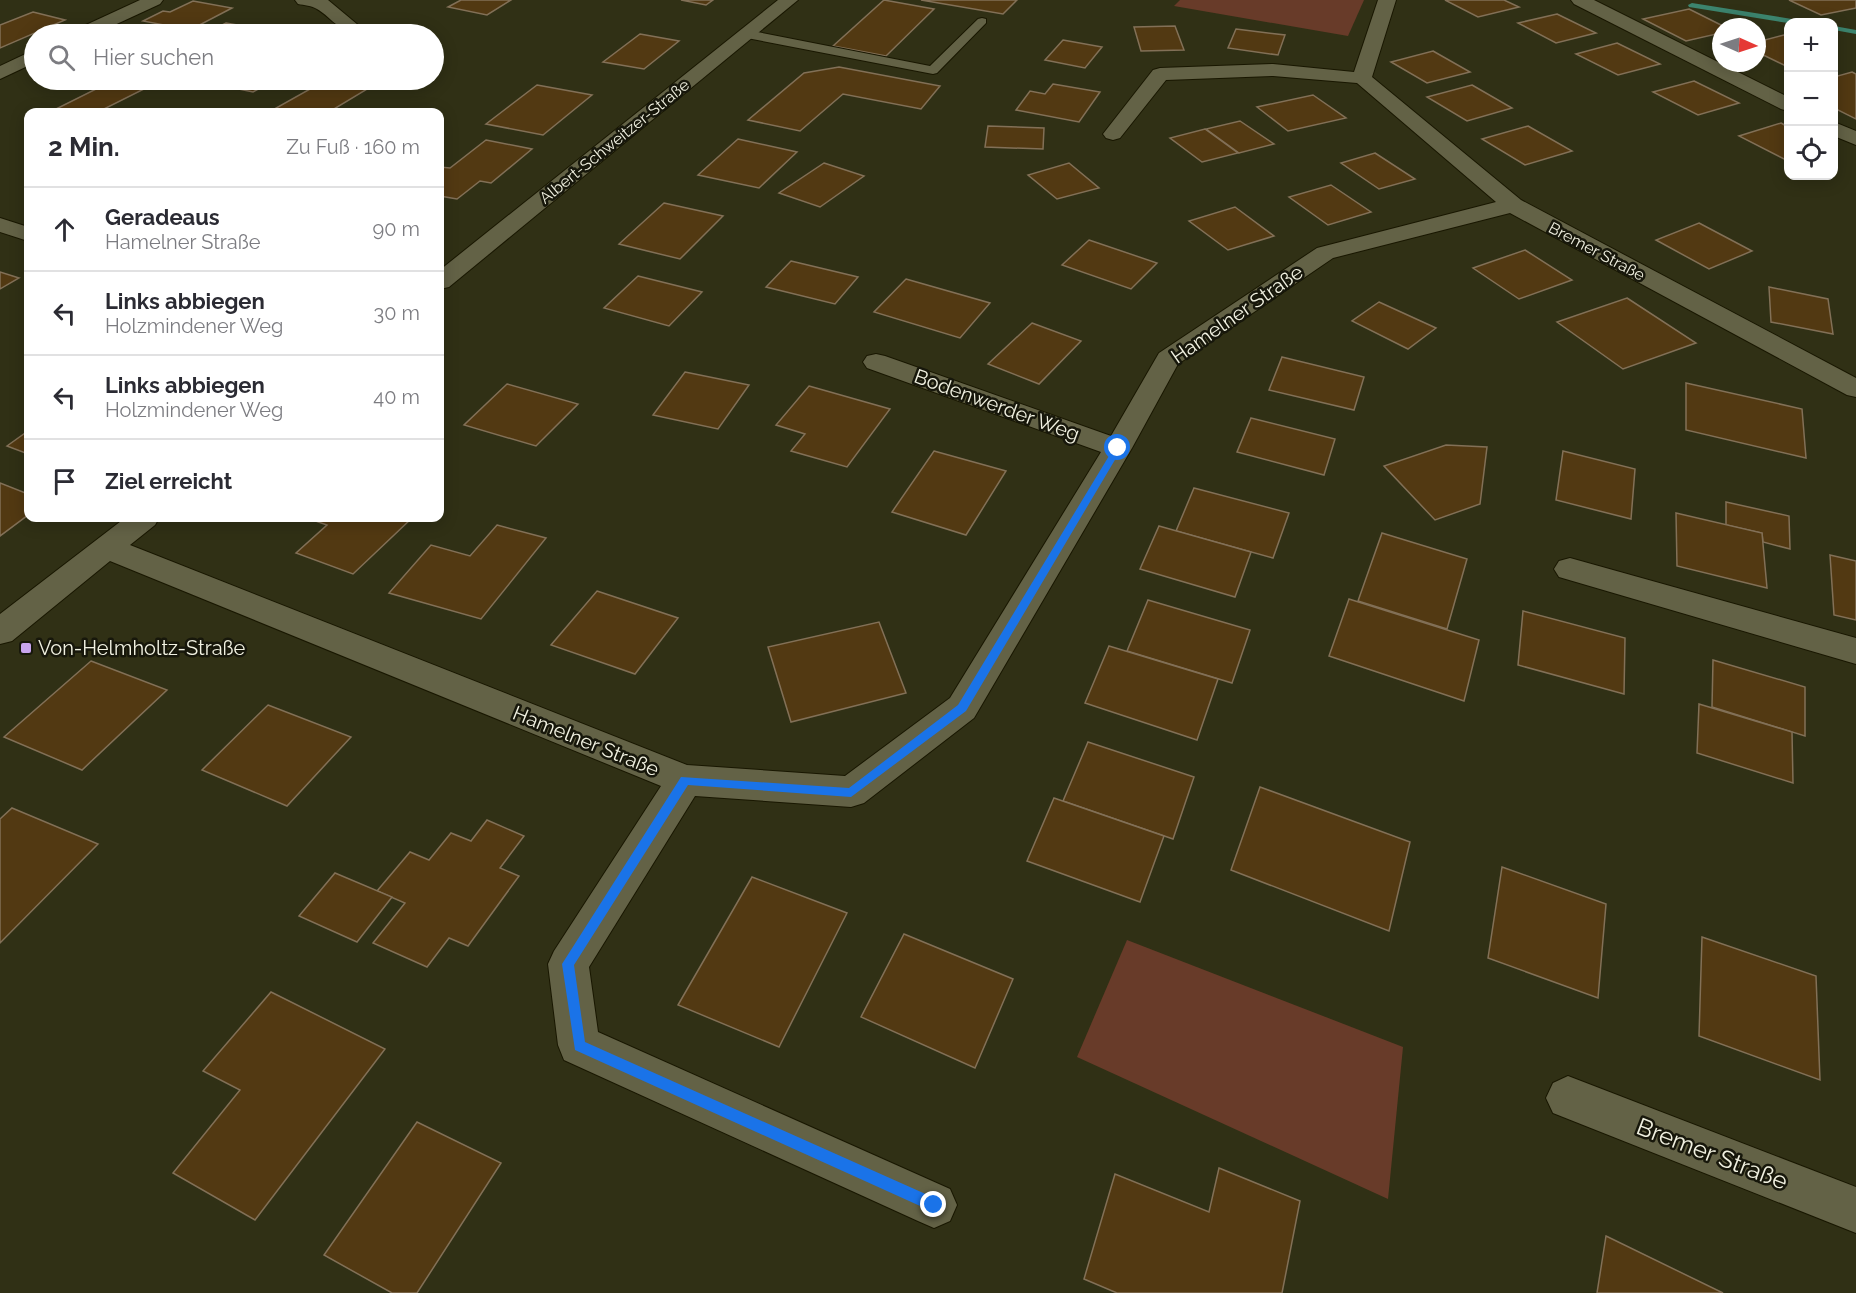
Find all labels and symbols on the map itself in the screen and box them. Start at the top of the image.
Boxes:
north arrow [1712,18,1766,72]
street label: Albert-Schweitzer-Straße [536,75,693,208]
street label: Bremer Straße [1545,218,1648,285]
street label: Hamelner Straße [1166,259,1308,368]
street label: Bodenwerder Weg [911,364,1083,446]
route start [1104,434,1130,460]
place label: Von-Helmholtz-Straße [38,636,246,660]
marker: Von-Helmholtz-Straße [19,641,33,655]
street label: Hamelner Straße [509,701,663,781]
street label: Bremer Straße [1633,1111,1792,1196]
route end [920,1191,946,1217]

